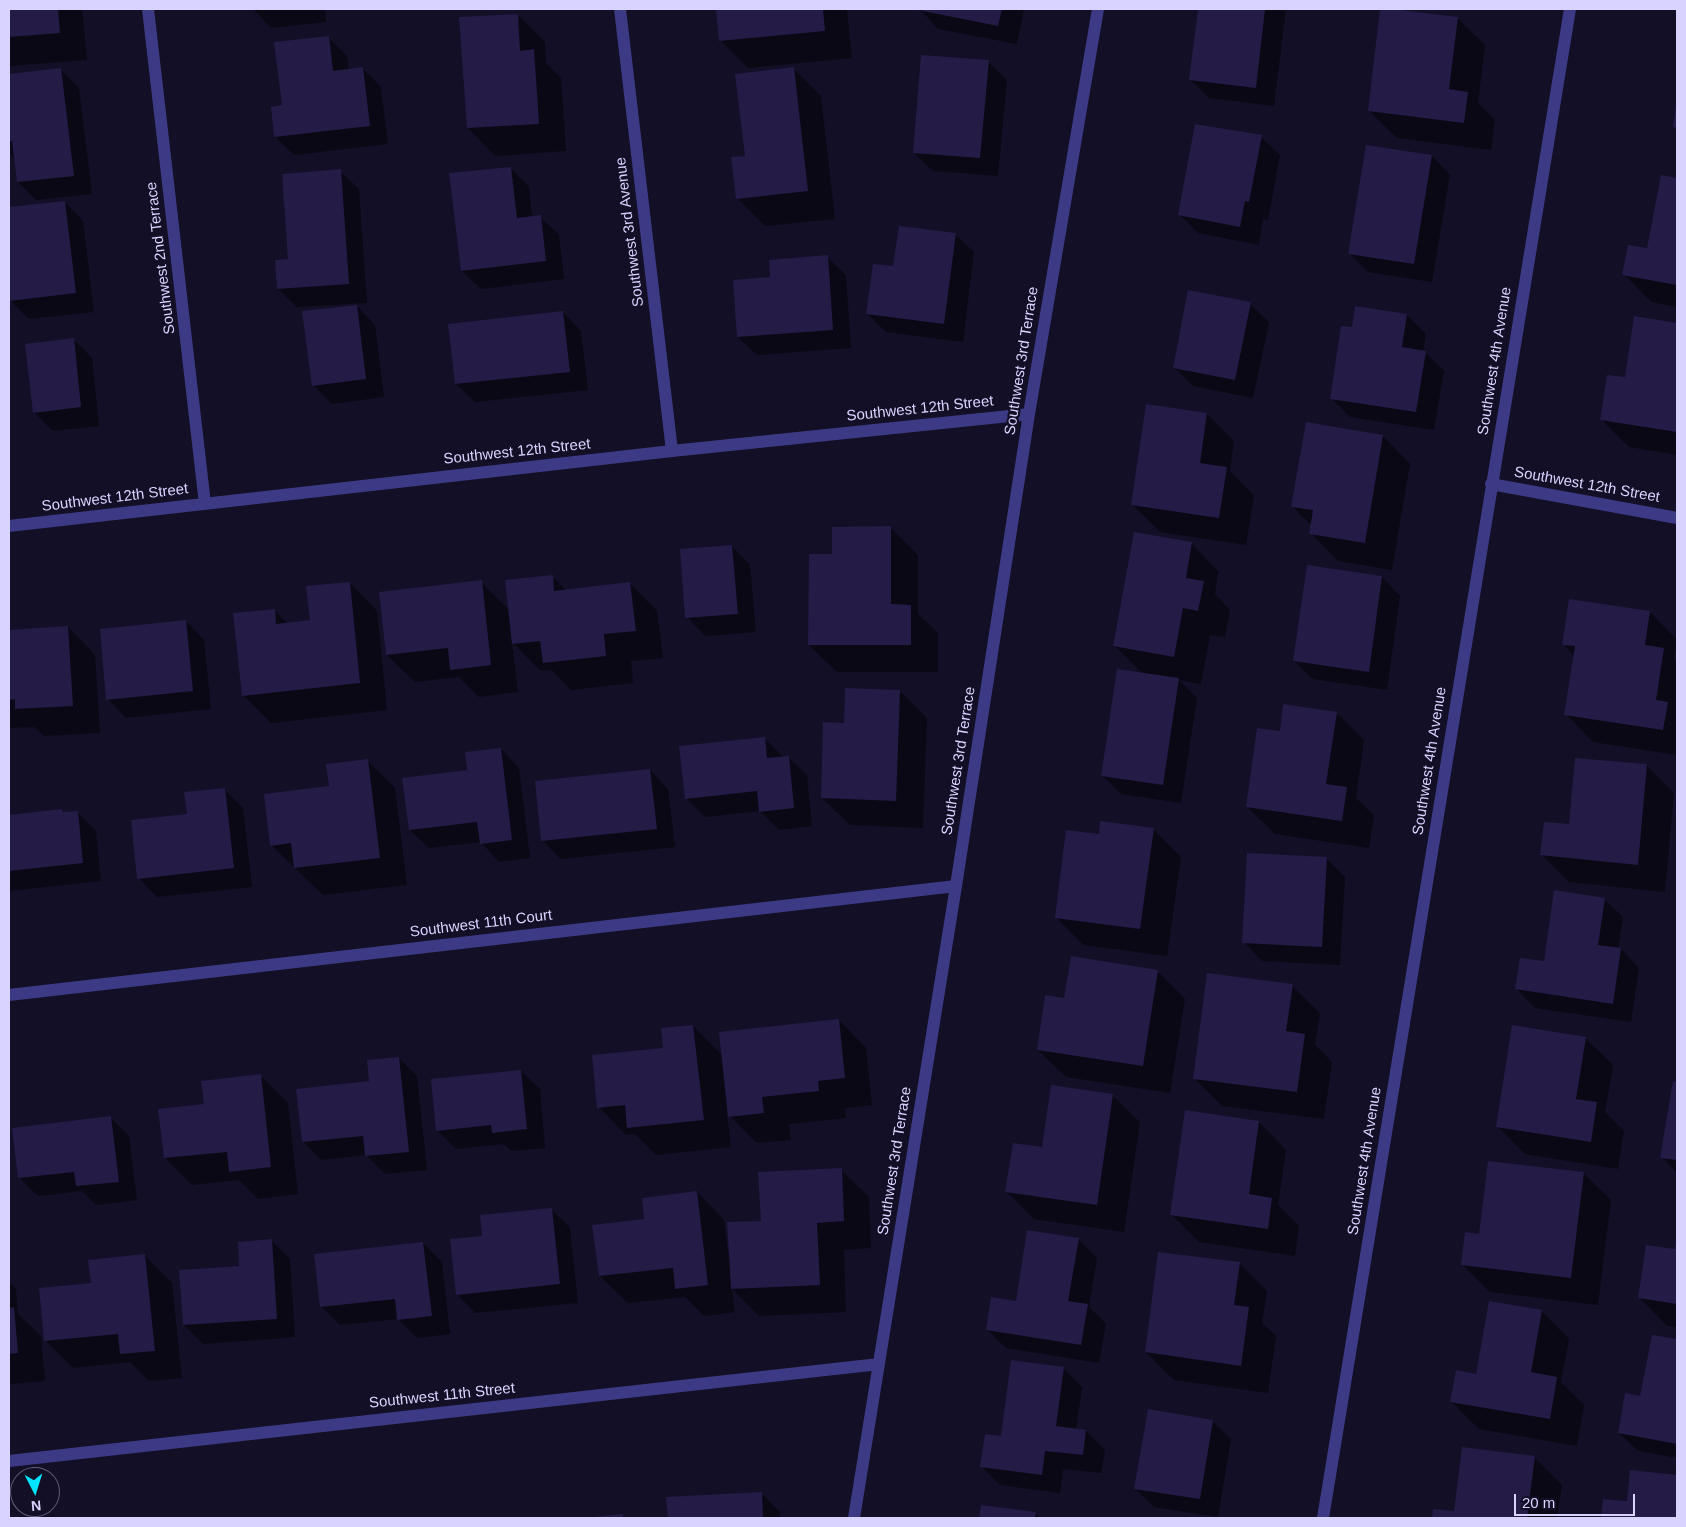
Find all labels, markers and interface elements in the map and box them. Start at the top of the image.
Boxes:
street label: Southwest 3rd Avenue [612,156,648,308]
street label: Southwest 2nd Terrace [143,181,179,335]
street label: Southwest 3rd Terrace [1001,285,1043,437]
street label: Southwest 4th Avenue [1474,286,1516,436]
street label: Southwest 12th Street [846,392,994,426]
street label: Southwest 12th Street [443,435,591,469]
street label: Southwest 12th Street [1513,463,1661,507]
street label: Southwest 12th Street [41,480,189,516]
street label: Southwest 3rd Terrace [938,685,980,837]
street label: Southwest 4th Avenue [1409,686,1451,836]
street label: Southwest 11th Court [409,906,553,942]
street label: Southwest 3rd Terrace [874,1085,916,1237]
street label: Southwest 4th Avenue [1344,1086,1386,1236]
street label: Southwest 11th Street [368,1379,516,1413]
north arrow [10,1467,60,1517]
scale bar [1516,1484,1637,1516]
text: 20 m [1522,1494,1555,1511]
text: N [30,1498,42,1514]

